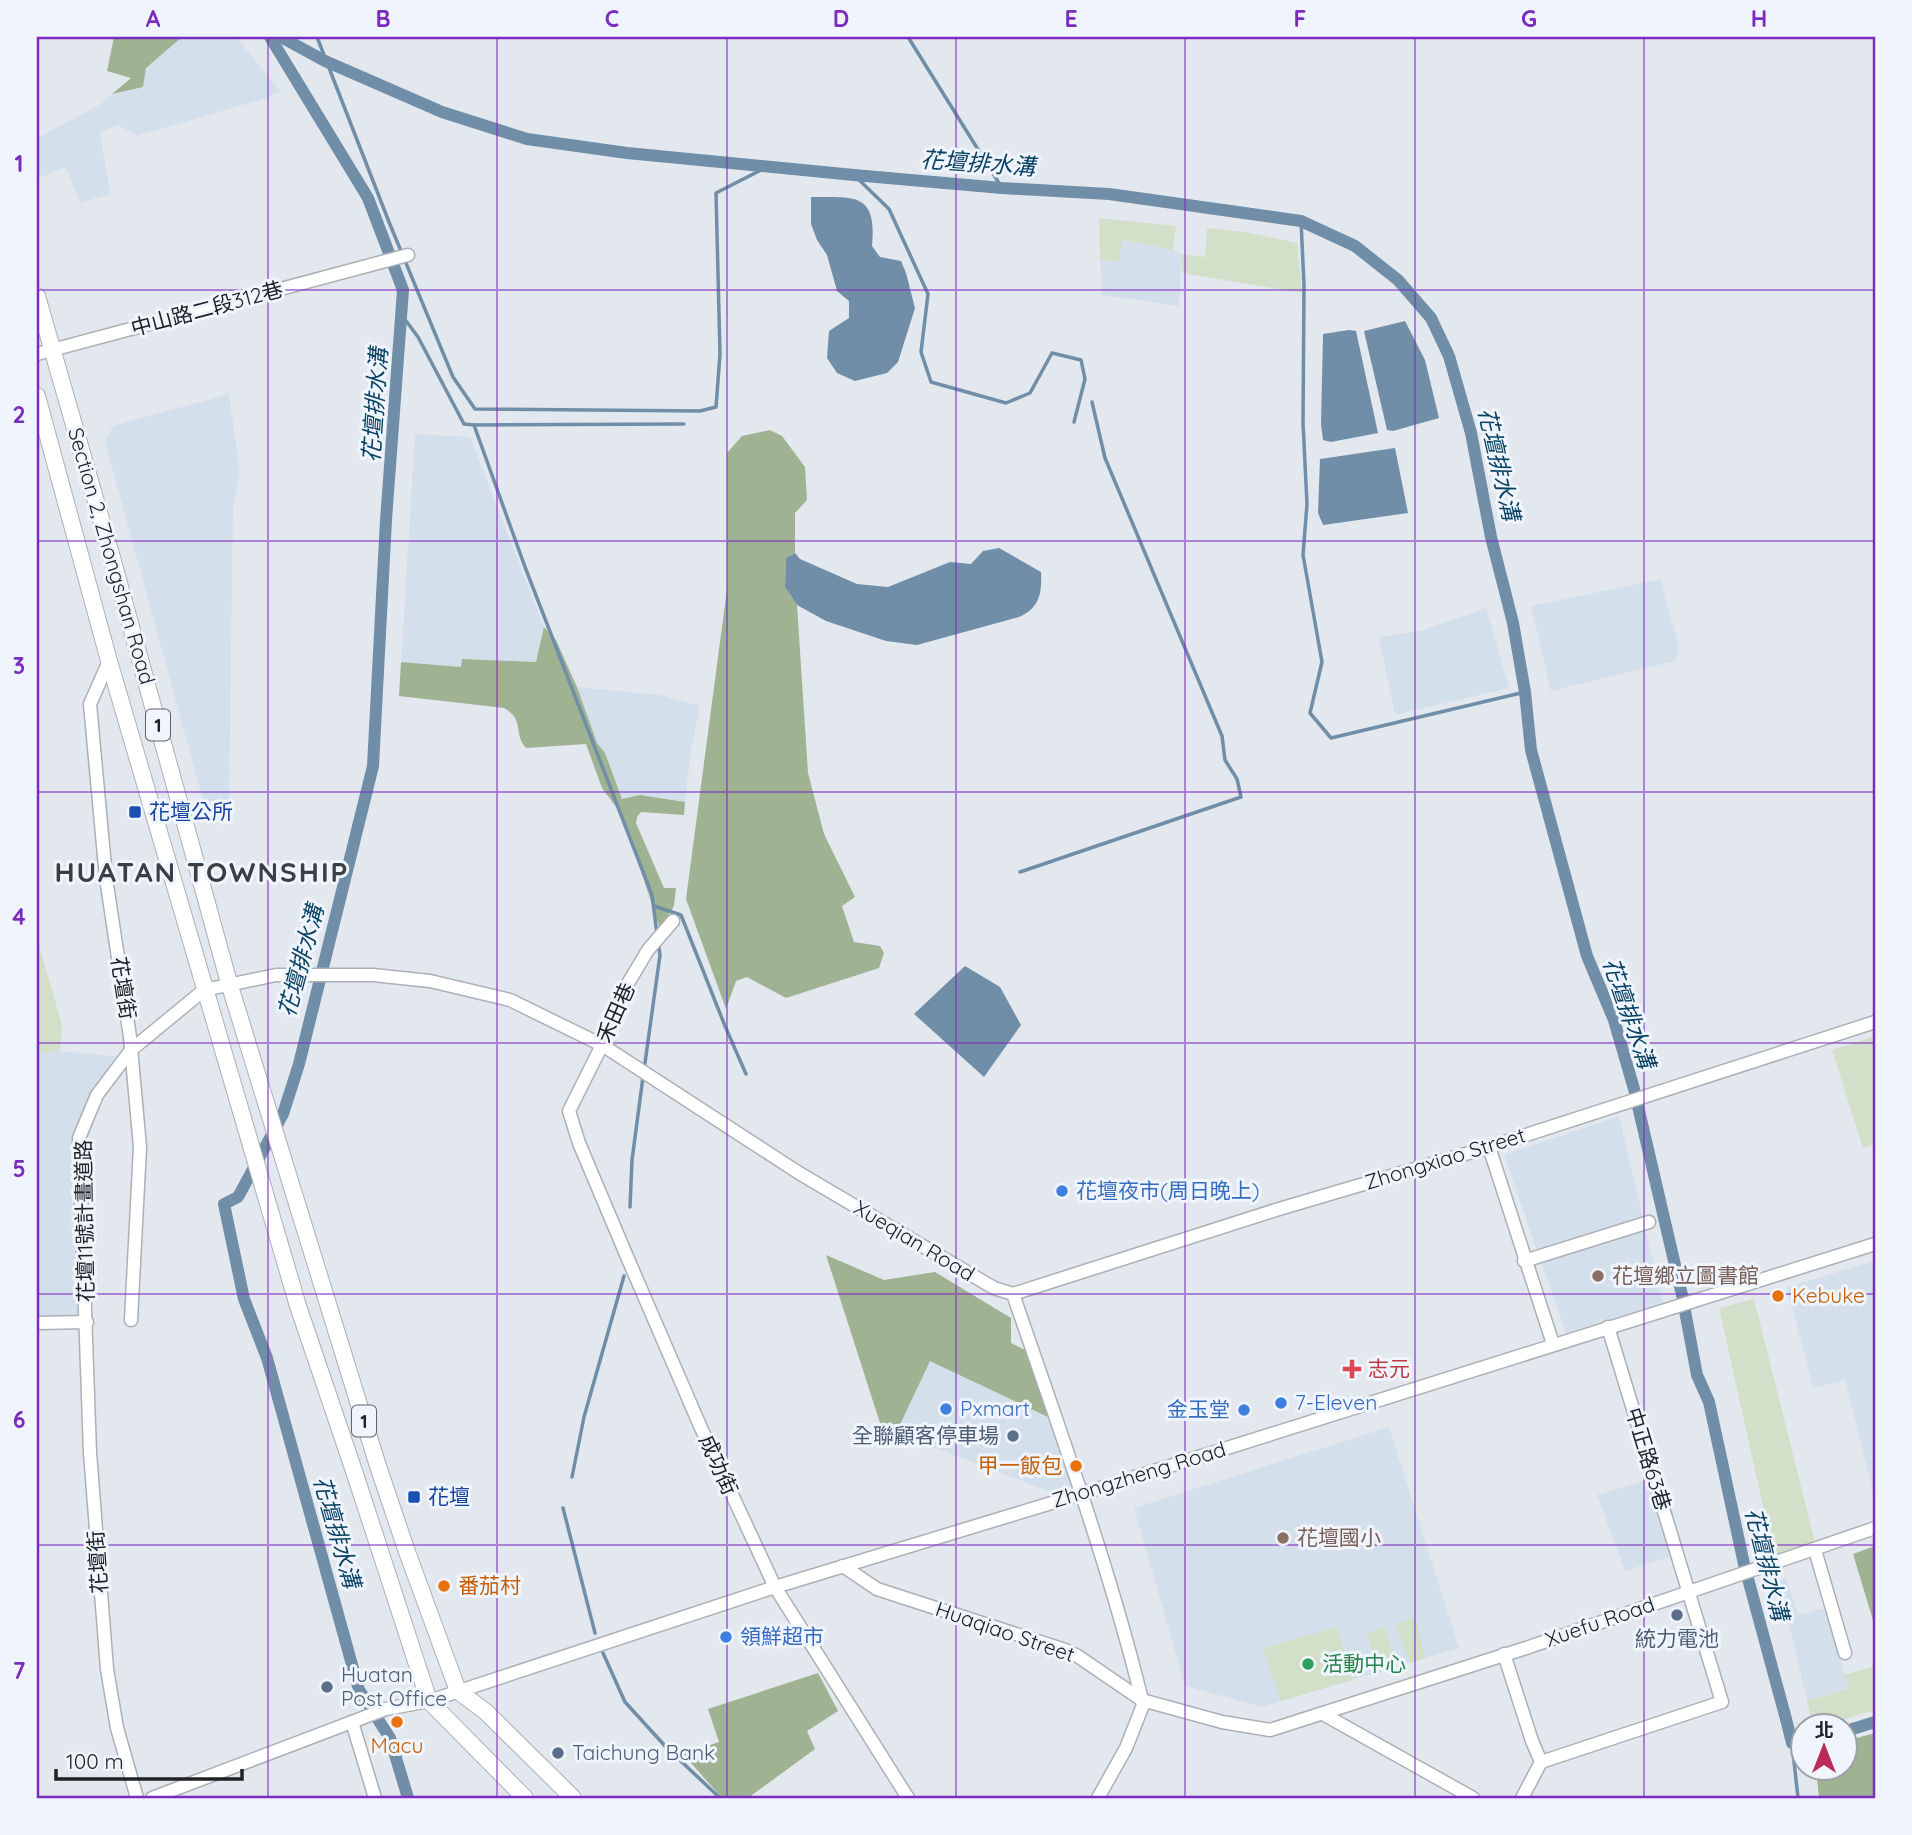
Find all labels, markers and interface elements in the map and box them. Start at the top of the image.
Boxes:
text: A [146,4,161,33]
text: B [375,4,391,33]
text: C [605,4,619,33]
text: D [833,4,849,33]
text: E [1064,4,1078,33]
text: F [1294,4,1306,33]
text: G [1521,4,1537,33]
text: H [1751,4,1767,33]
water label: 花壇排水溝 [920,144,1039,181]
text: 1 [15,149,23,178]
street label: 中山路二段312巷 [128,275,286,341]
water label: 花壇排水溝 [356,344,393,463]
text: 2 [12,400,26,429]
water label: 花壇排水溝 [1472,405,1527,526]
street label: Section 2, Zhongshan Road [63,424,161,687]
text: 3 [13,651,25,680]
road number: 1 [146,710,170,740]
place label: 花壇公所 [149,798,233,824]
marker: 花壇公所 [127,804,143,820]
district label: HUATAN TOWNSHIP [54,854,350,889]
water label: 花壇排水溝 [272,899,330,1020]
text: 4 [12,902,26,931]
water label: 花壇排水溝 [1597,954,1663,1075]
street label: 花壇街 [106,955,142,1021]
street label: 禾田巷 [590,979,640,1047]
street label: Zhongxiao Street [1361,1121,1528,1195]
street label: 花壇11號計畫道路 [70,1140,98,1303]
text: 5 [12,1154,26,1183]
place label: 花壇夜市(周日晚上) [1076,1177,1260,1203]
marker: 花壇夜市(周日晚上) [1054,1183,1070,1199]
street label: Xueqian Road [849,1194,980,1286]
place label: 花壇鄉立圖書館 [1612,1262,1759,1288]
marker: 花壇鄉立圖書館 [1590,1268,1606,1284]
place label: Kebuke [1792,1282,1865,1308]
marker: Kebuke [1770,1288,1786,1304]
place label: 志元 [1368,1355,1410,1381]
marker: 志元 [1342,1359,1362,1379]
place label: 7-Eleven [1295,1389,1377,1415]
place label: Pxmart [960,1395,1030,1421]
marker: 7-Eleven [1273,1395,1289,1411]
place label: 金玉堂 [1167,1396,1230,1422]
marker: Pxmart [938,1401,954,1417]
marker: 金玉堂 [1236,1402,1252,1418]
street label: 中正路63巷 [1621,1404,1677,1513]
text: 6 [13,1405,25,1434]
road number: 1 [352,1406,376,1436]
place label: 全聯顧客停車場 [852,1422,999,1448]
marker: 全聯顧客停車場 [1005,1428,1021,1444]
street label: 成功街 [694,1431,744,1499]
street label: Zhongzheng Road [1049,1435,1229,1513]
place label: 甲一飯包 [978,1452,1062,1478]
marker: 甲一飯包 [1068,1458,1084,1474]
water label: 花壇排水溝 [308,1473,368,1594]
place label: 花壇 [428,1483,470,1509]
marker: 花壇 [406,1489,422,1505]
water label: 花壇排水溝 [1740,1505,1796,1626]
place label: 花壇國小 [1297,1524,1381,1550]
street label: 花壇街 [82,1530,112,1594]
marker: 花壇國小 [1275,1530,1291,1546]
place label: 番茄村 [458,1572,521,1598]
marker: 番茄村 [436,1578,452,1594]
street label: Xuefu Road [1542,1590,1658,1652]
street label: Huaqiao Street [932,1595,1078,1667]
marker: 統力電池 [1669,1607,1685,1623]
place label: 領鮮超市 [740,1623,824,1649]
place label: 統力電池 [1635,1625,1719,1651]
marker: 領鮮超市 [718,1629,734,1645]
place label: 活動中心 [1322,1650,1406,1676]
text: 7 [13,1656,26,1685]
marker: 活動中心 [1300,1656,1316,1672]
place label: Huatan Post Office [341,1661,447,1711]
marker: Huatan Post Office [319,1679,335,1695]
north arrow [1790,1713,1860,1783]
marker: Macu [389,1714,405,1730]
text: 北 [1814,1718,1834,1742]
place label: Macu [371,1732,423,1758]
scale bar [56,1737,242,1781]
place label: Taichung Bank [572,1739,715,1765]
marker: Taichung Bank [550,1745,566,1761]
text: 100 m [66,1748,124,1774]

